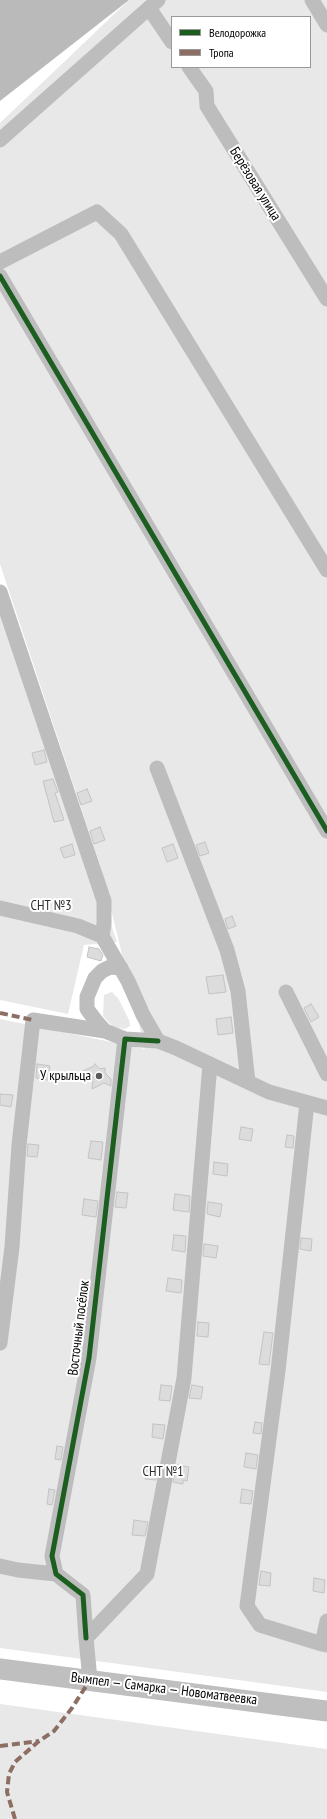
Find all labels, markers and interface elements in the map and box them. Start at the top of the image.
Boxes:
legend [171,16,311,68]
text: Велодорожка [209,25,266,40]
text: Тропа [209,45,234,60]
street label: Берёзовая улица [226,144,284,224]
park label: СНТ №3 [31,898,71,914]
place label: У крыльца [40,1068,91,1084]
marker: У крыльца [94,1071,104,1081]
street label: Восточный посёлок [65,1280,93,1376]
park label: СНТ №1 [143,1464,183,1480]
street label: Вымпел — Самарка — Новоматвеевка [70,1669,258,1709]

